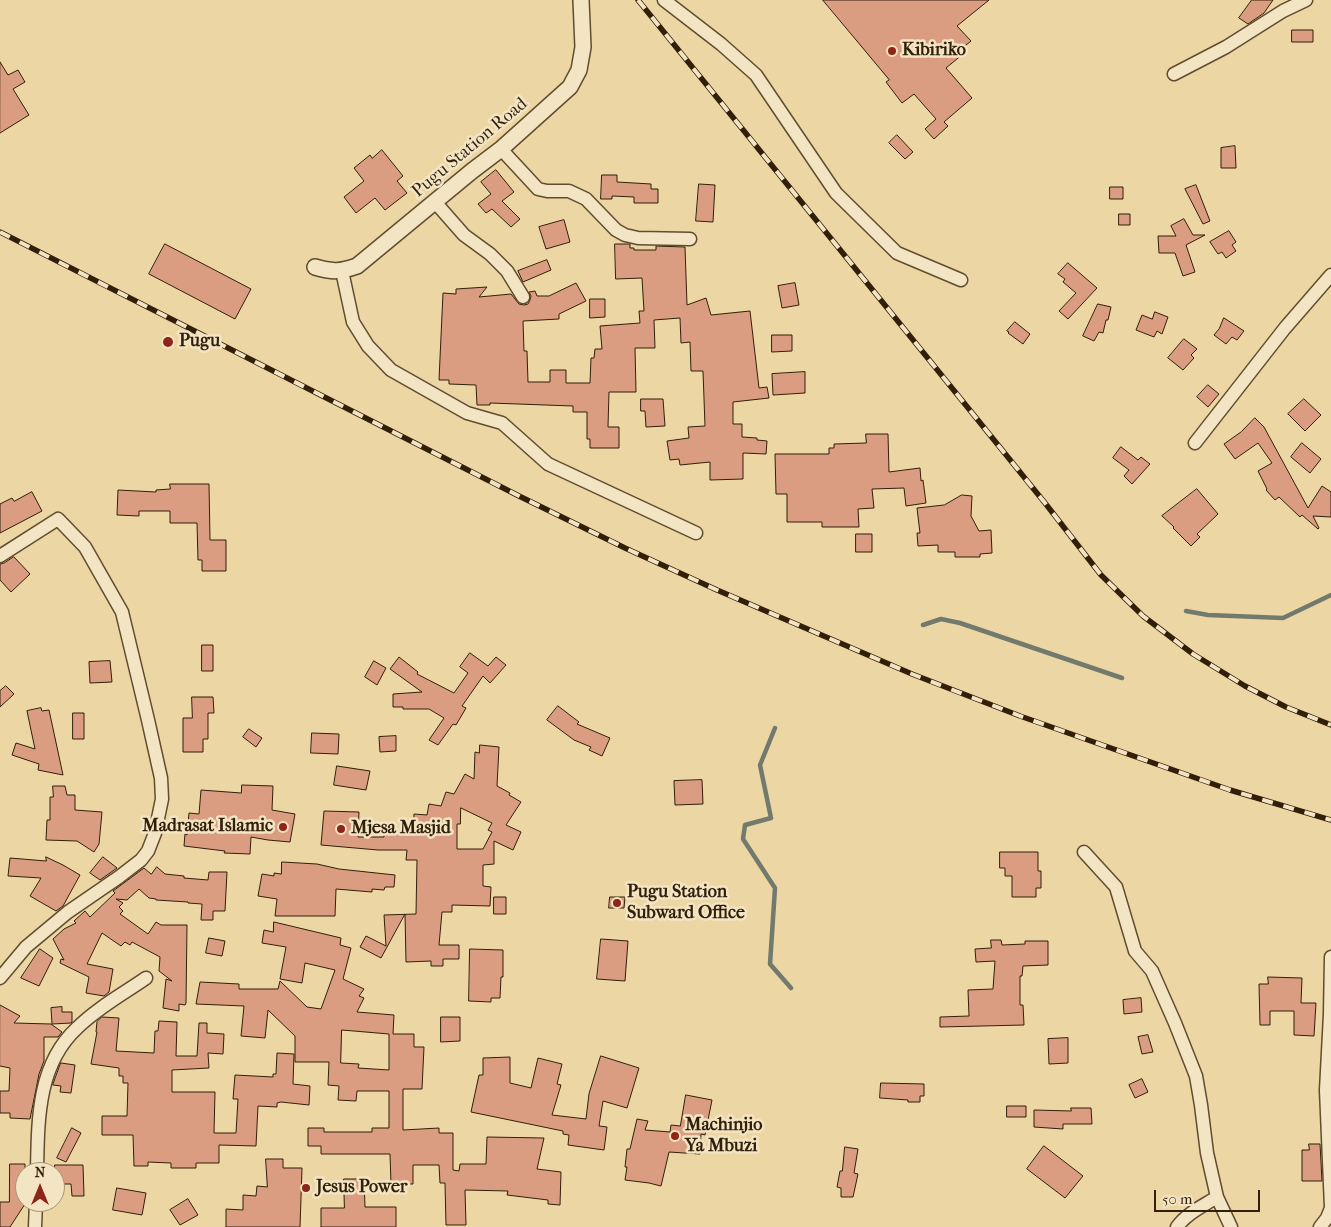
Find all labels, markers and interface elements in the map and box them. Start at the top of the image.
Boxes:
place label: Kibiriko [902,40,966,62]
marker: Kibiriko [886,45,898,57]
street label: Pugu Station Road [408,93,532,203]
place label: Pugu [179,331,220,353]
marker: Pugu [161,335,175,349]
place label: Madrasat Islamic [142,816,273,838]
place label: Mjesa Masjid [351,818,451,840]
marker: Madrasat Islamic [277,821,289,833]
marker: Mjesa Masjid [335,823,347,835]
place label: Pugu Station Subward Office [627,882,745,924]
marker: Pugu Station Subward Office [611,897,623,909]
place label: Machinjio Ya Mbuzi [685,1115,762,1158]
marker: Machinjio Ya Mbuzi [669,1130,681,1142]
north arrow [15,1162,65,1212]
text: N [35,1164,45,1181]
place label: Jesus Power [316,1177,407,1199]
scale bar [1156,1180,1262,1212]
marker: Jesus Power [300,1182,312,1194]
text: 50 m [1162,1190,1192,1208]

